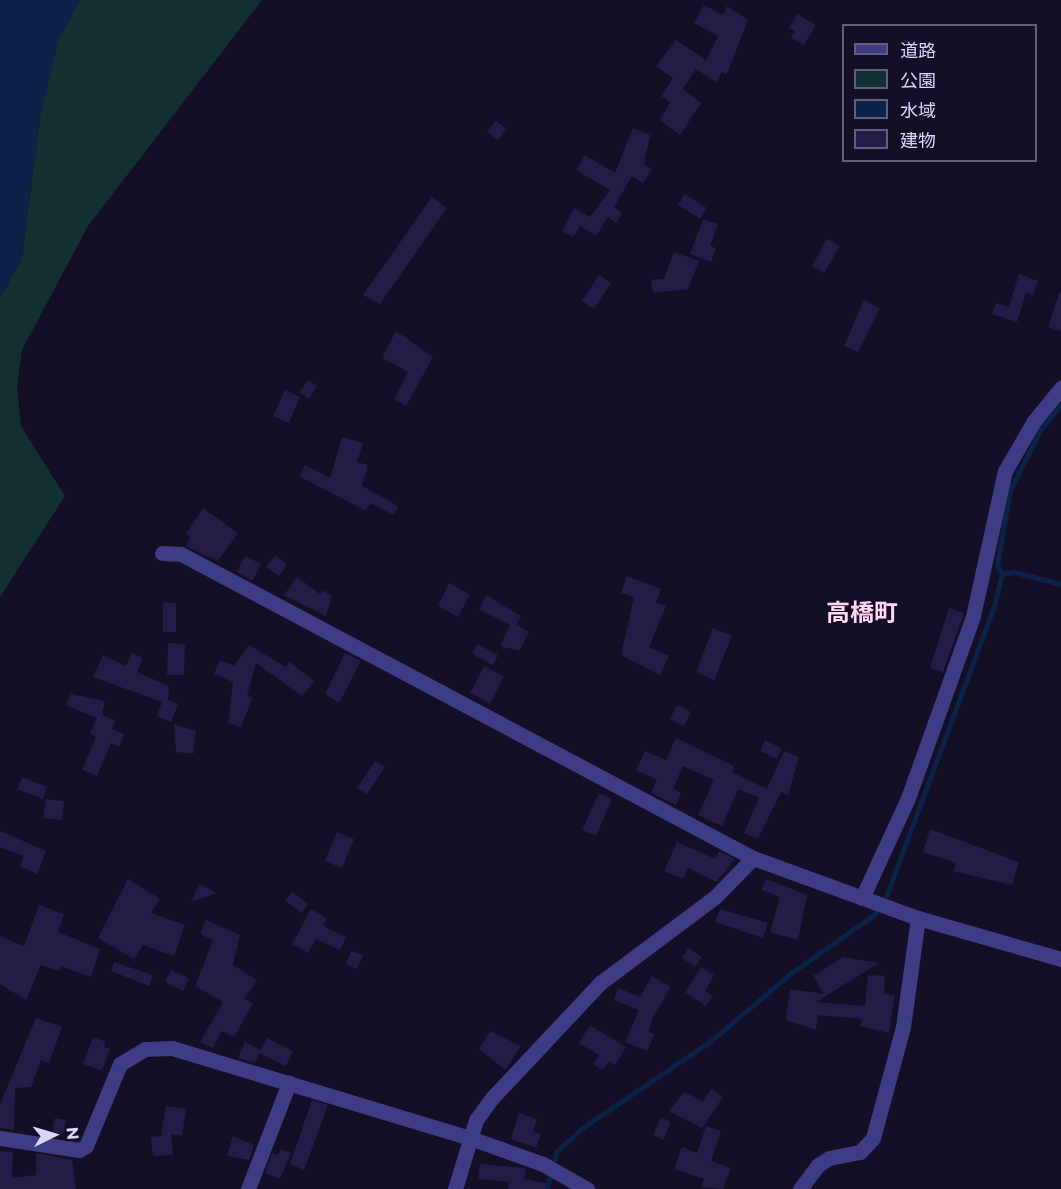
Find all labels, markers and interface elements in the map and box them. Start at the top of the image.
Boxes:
legend [842,24,1037,162]
text: 道路 [900,40,936,62]
text: 公園 [900,70,936,92]
text: 水域 [900,100,936,122]
text: 建物 [900,130,936,152]
district label: 高橋町 [826,599,898,627]
north arrow [24,1105,84,1165]
text: N [62,1126,82,1141]

